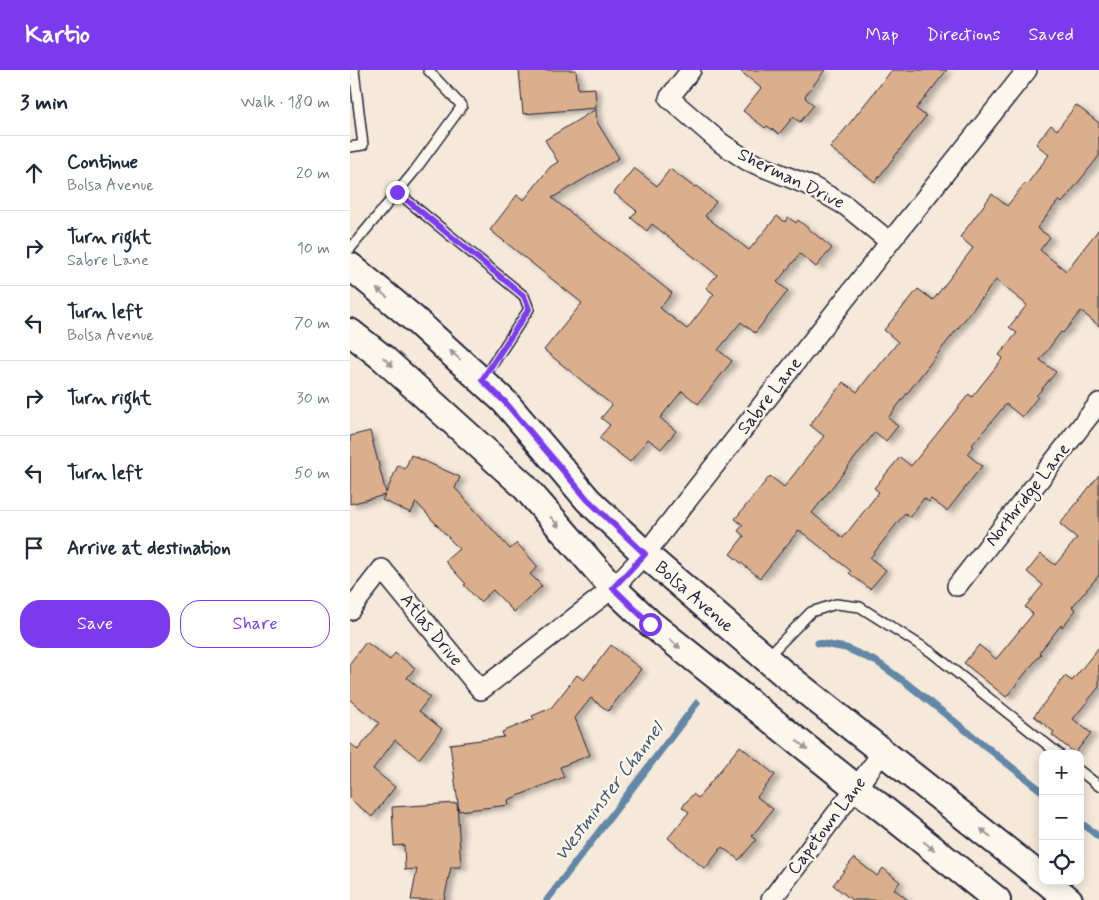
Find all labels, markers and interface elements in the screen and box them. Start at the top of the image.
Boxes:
text: Kartio [25,20,90,51]
text: Map [866,23,899,47]
text: Directions [927,23,1001,47]
text: Saved [1029,23,1074,47]
text: 3 min [20,89,68,117]
text: Walk · 180 m [241,92,330,113]
street label: Sherman Drive [734,143,848,215]
text: Continue [67,150,138,175]
icon: ahead [20,159,48,187]
text: 20 m [296,163,330,184]
text: Bolsa Avenue [67,175,154,196]
route end [386,181,409,204]
text: Turn right [67,225,151,250]
icon: right [20,234,48,262]
text: 10 m [297,238,330,259]
text: Sabre Lane [67,250,149,271]
one-way arrow [376,287,389,298]
text: Turn left [67,300,143,325]
icon: left [20,309,48,337]
text: 70 m [294,313,330,334]
text: Bolsa Avenue [67,325,154,346]
one-way arrow [449,349,461,361]
street label: Sabre Lane [732,352,808,440]
one-way arrow [381,357,394,368]
icon: right [20,384,48,412]
text: Turn right [67,386,151,411]
text: 30 m [297,388,330,409]
street label: Northridge Lane [980,438,1077,552]
icon: left [20,459,48,487]
text: Turn left [67,461,143,486]
text: 50 m [294,463,330,484]
one-way arrow [549,515,561,527]
icon: arrive [20,534,48,562]
text: Arrive at destination [67,536,231,561]
street label: Bolsa Avenue [649,556,739,638]
street label: Atlas Drive [394,589,468,671]
button: Save [20,600,170,648]
button: Share [180,600,330,648]
route start [639,613,662,636]
one-way arrow [668,638,681,649]
water label: Westminster Channel [549,715,671,866]
one-way arrow [795,739,808,750]
map controls [1039,750,1084,885]
button: + [1039,750,1084,795]
street label: Capetown Lane [782,772,872,880]
button: − [1039,795,1084,840]
one-way arrow [980,828,993,839]
button: locate [1039,840,1084,885]
one-way arrow [922,841,935,852]

